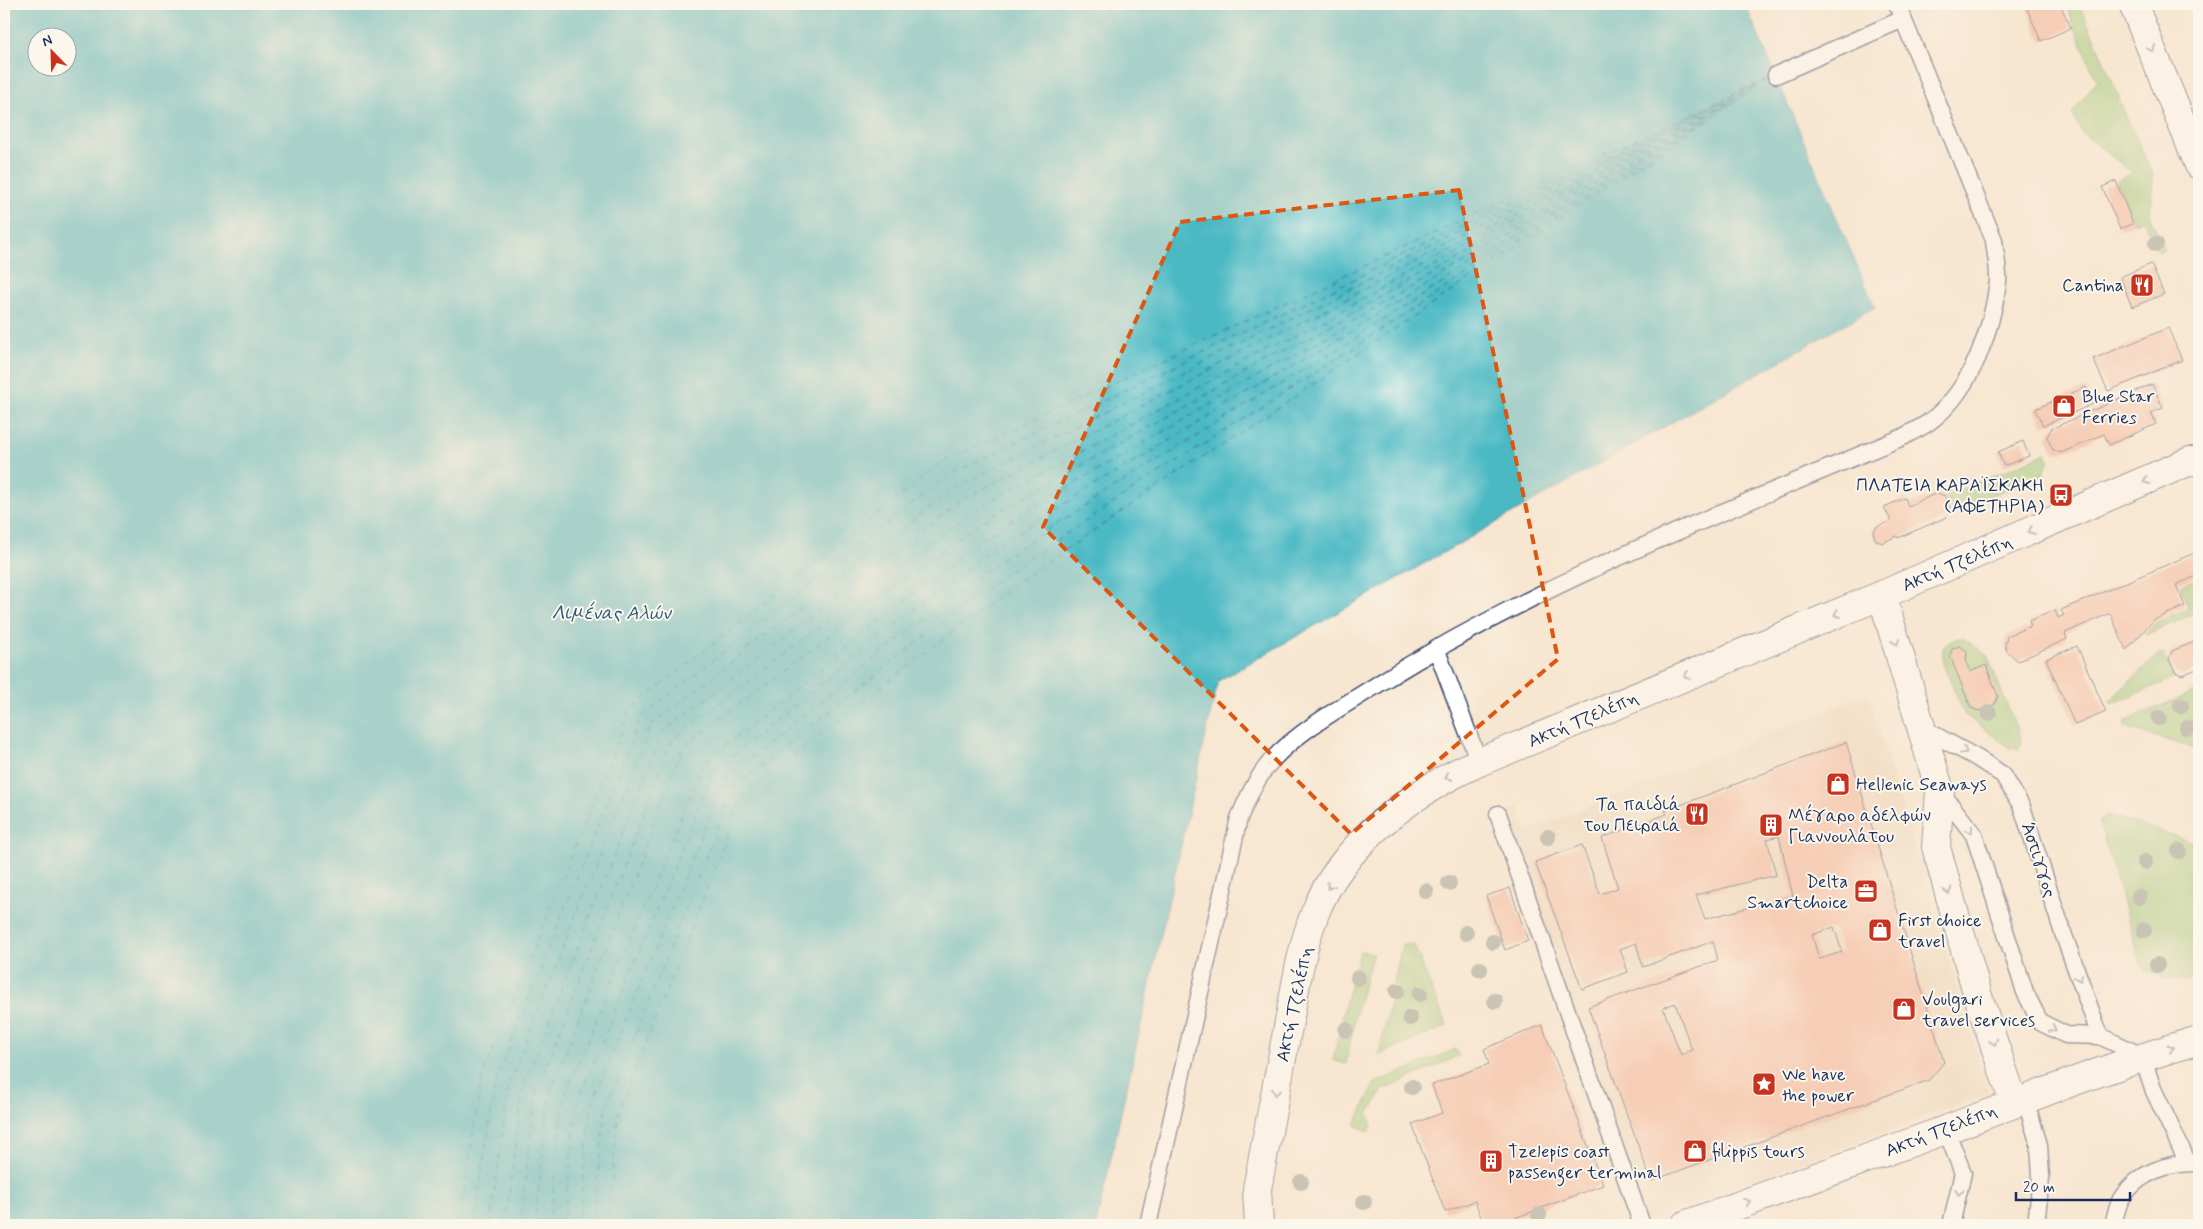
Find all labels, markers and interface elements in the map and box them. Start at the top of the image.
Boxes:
north arrow [28,28,78,78]
text: N [40,31,55,51]
one-way arrow [2145,44,2156,53]
restaurant icon: Cantina [2129,272,2155,298]
place label: Cantina [2062,274,2124,298]
place label: Blue Star Ferries [2082,385,2155,430]
shop icon: Blue Star Ferries [2051,393,2077,419]
place label: ΠΛΑΤΕΙΑ ΚΑΡΑΪΣΚΑΚΗ (ΑΦΕΤΗΡΙΑ) [1856,474,2045,519]
one-way arrow [2142,475,2151,486]
bus stop icon: ΠΛΑΤΕΙΑ ΚΑΡΑΪΣΚΑΚΗ (ΑΦΕΤΗΡΙΑ) [2048,482,2074,508]
one-way arrow [2027,525,2036,536]
street label: Ακτή Τζελέπη [1898,529,2016,598]
water label: Λιμένας Αλών [551,601,672,626]
one-way arrow [1833,608,1841,618]
one-way arrow [1890,637,1900,645]
one-way arrow [1683,671,1691,681]
street label: Ακτή Τζελέπη [1524,685,1642,754]
one-way arrow [1959,745,1968,755]
one-way arrow [1444,771,1453,781]
shop icon: Hellenic Seaways [1825,771,1851,797]
place label: Hellenic Seaways [1856,773,1987,797]
place label: Τα παιδιά του Πειραιά [1583,793,1680,838]
restaurant icon: Τα παιδιά του Πειραιά [1684,801,1710,827]
place label: Μέγαρο αδελφών Γιαννουλάτου [1788,803,1931,849]
building icon: Μέγαρο αδελφών Γιαννουλάτου [1758,812,1784,838]
street label: Άστιγγος [2015,820,2061,901]
one-way arrow [1964,824,1973,834]
place label: Delta Smartchoice [1747,870,1848,915]
office icon: Delta Smartchoice [1853,878,1879,904]
one-way arrow [1326,880,1336,889]
one-way arrow [1942,886,1953,895]
place label: First choice travel [1897,909,1982,954]
shop icon: First choice travel [1867,917,1893,943]
street label: Ακτή Τζελέπη [1270,944,1319,1064]
one-way arrow [2073,974,2083,982]
place label: Voulgari travel services [1921,988,2035,1033]
shop icon: Voulgari travel services [1891,996,1917,1022]
one-way arrow [2048,1022,2057,1032]
one-way arrow [1988,1037,1998,1046]
one-way arrow [2166,1044,2174,1054]
place label: We have the power [1782,1063,1855,1108]
place icon: We have the power [1751,1071,1777,1097]
one-way arrow [1271,1088,1281,1097]
street label: Ακτή Τζελέπη [1882,1098,2000,1163]
shop icon: filippis tours [1682,1138,1708,1164]
place label: Tzelepis coast passenger terminal [1508,1140,1662,1187]
place label: filippis tours [1712,1140,1805,1164]
building icon: Tzelepis coast passenger terminal [1478,1148,1504,1174]
scale bar [2016,1169,2129,1201]
text: 20 m [2023,1178,2055,1198]
one-way arrow [1954,1188,1964,1197]
one-way arrow [1742,1198,1751,1208]

